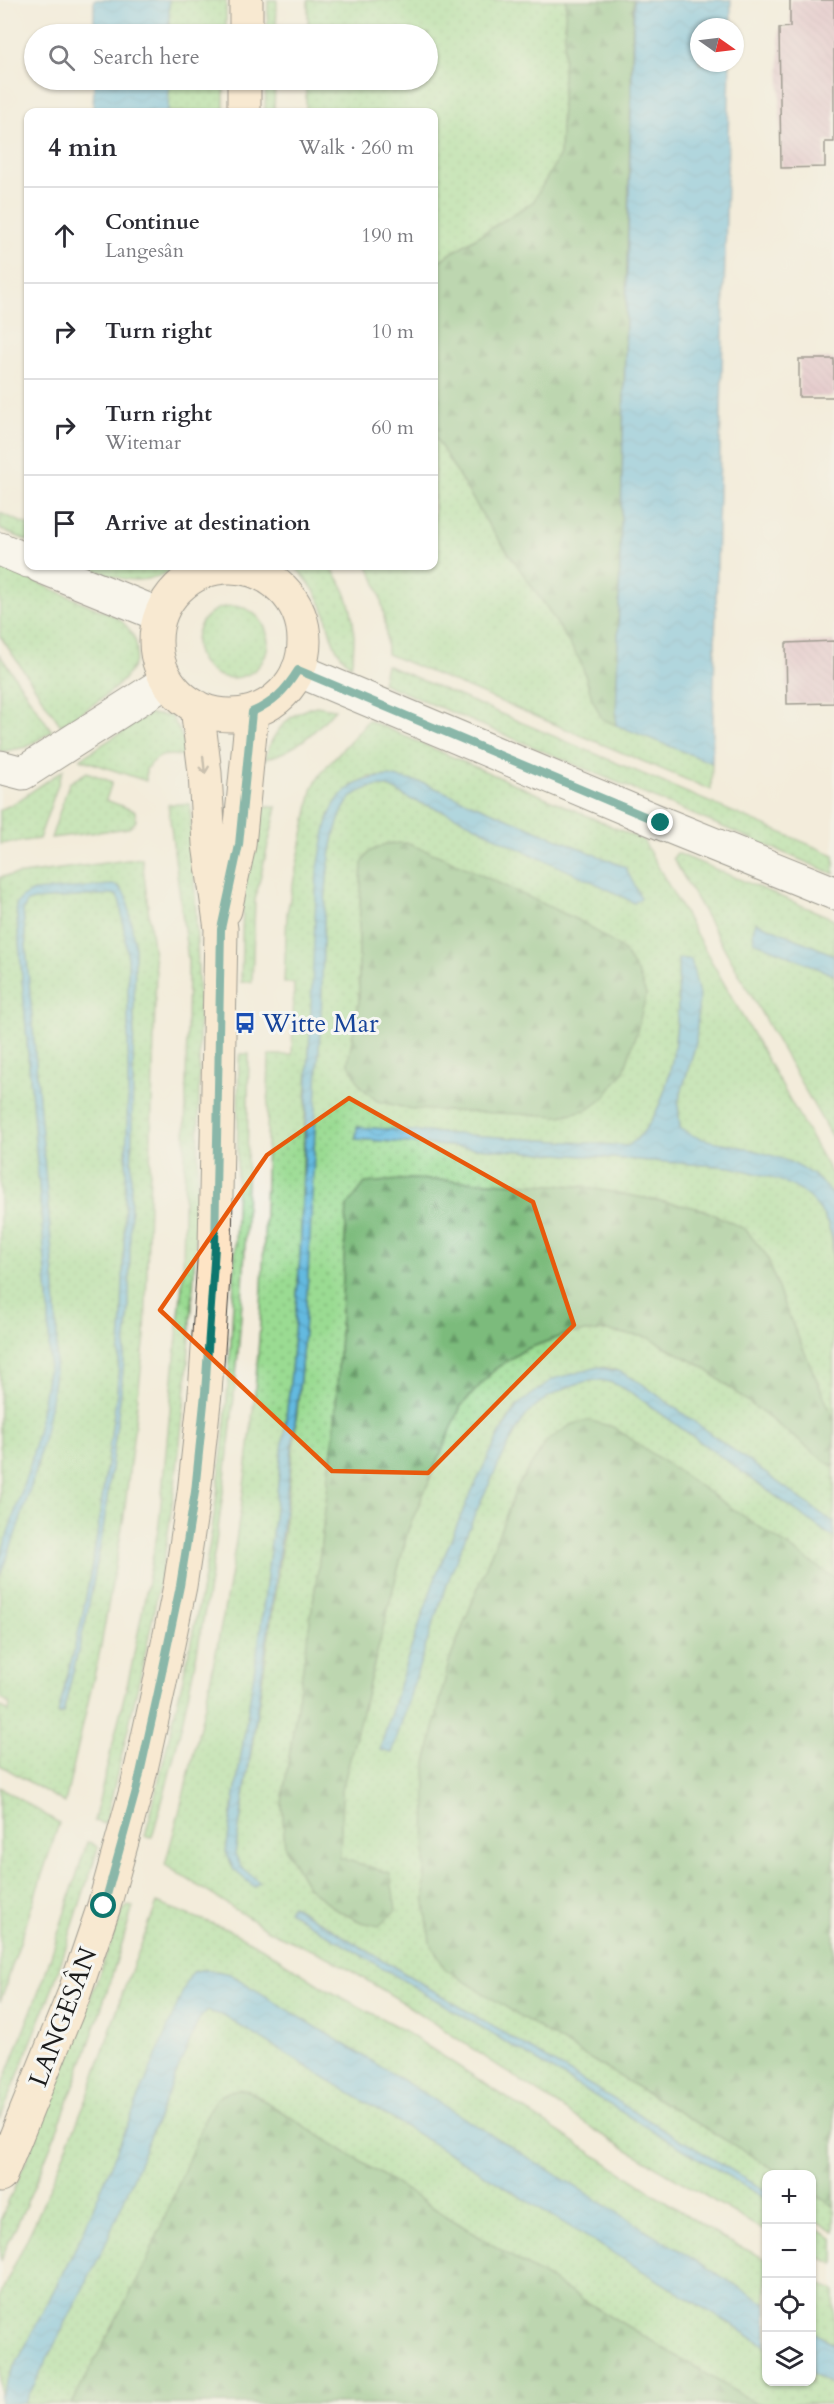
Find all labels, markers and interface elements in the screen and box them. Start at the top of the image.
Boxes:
north arrow [690,18,744,72]
search box [24,24,438,90]
icon: search [45,41,78,74]
text: Search here [93,42,200,72]
text: 4 min [48,130,117,165]
text: Walk · 260 m [299,134,414,161]
text: Continue [105,207,200,237]
icon: ahead [48,219,81,252]
text: 190 m [361,222,414,249]
text: Langesân [105,237,184,264]
icon: right [48,315,81,348]
text: Turn right [105,316,212,346]
text: 10 m [371,318,414,345]
text: Turn right [105,399,212,429]
icon: right [48,411,81,444]
text: 60 m [371,414,414,441]
text: Witemar [105,429,181,456]
icon: arrive [48,507,81,540]
text: Arrive at destination [105,508,310,538]
one-way arrow [199,755,210,775]
route end [647,809,673,835]
place label: Witte Mar [261,1006,379,1041]
bus stop icon: Witte Mar [233,1011,257,1035]
route start [90,1892,116,1918]
street label: LANGESÂN [20,1942,106,2092]
map controls [762,2170,816,2386]
button: + [762,2170,816,2224]
button: − [762,2224,816,2278]
button: locate [762,2278,816,2332]
button: layers [762,2332,816,2386]

